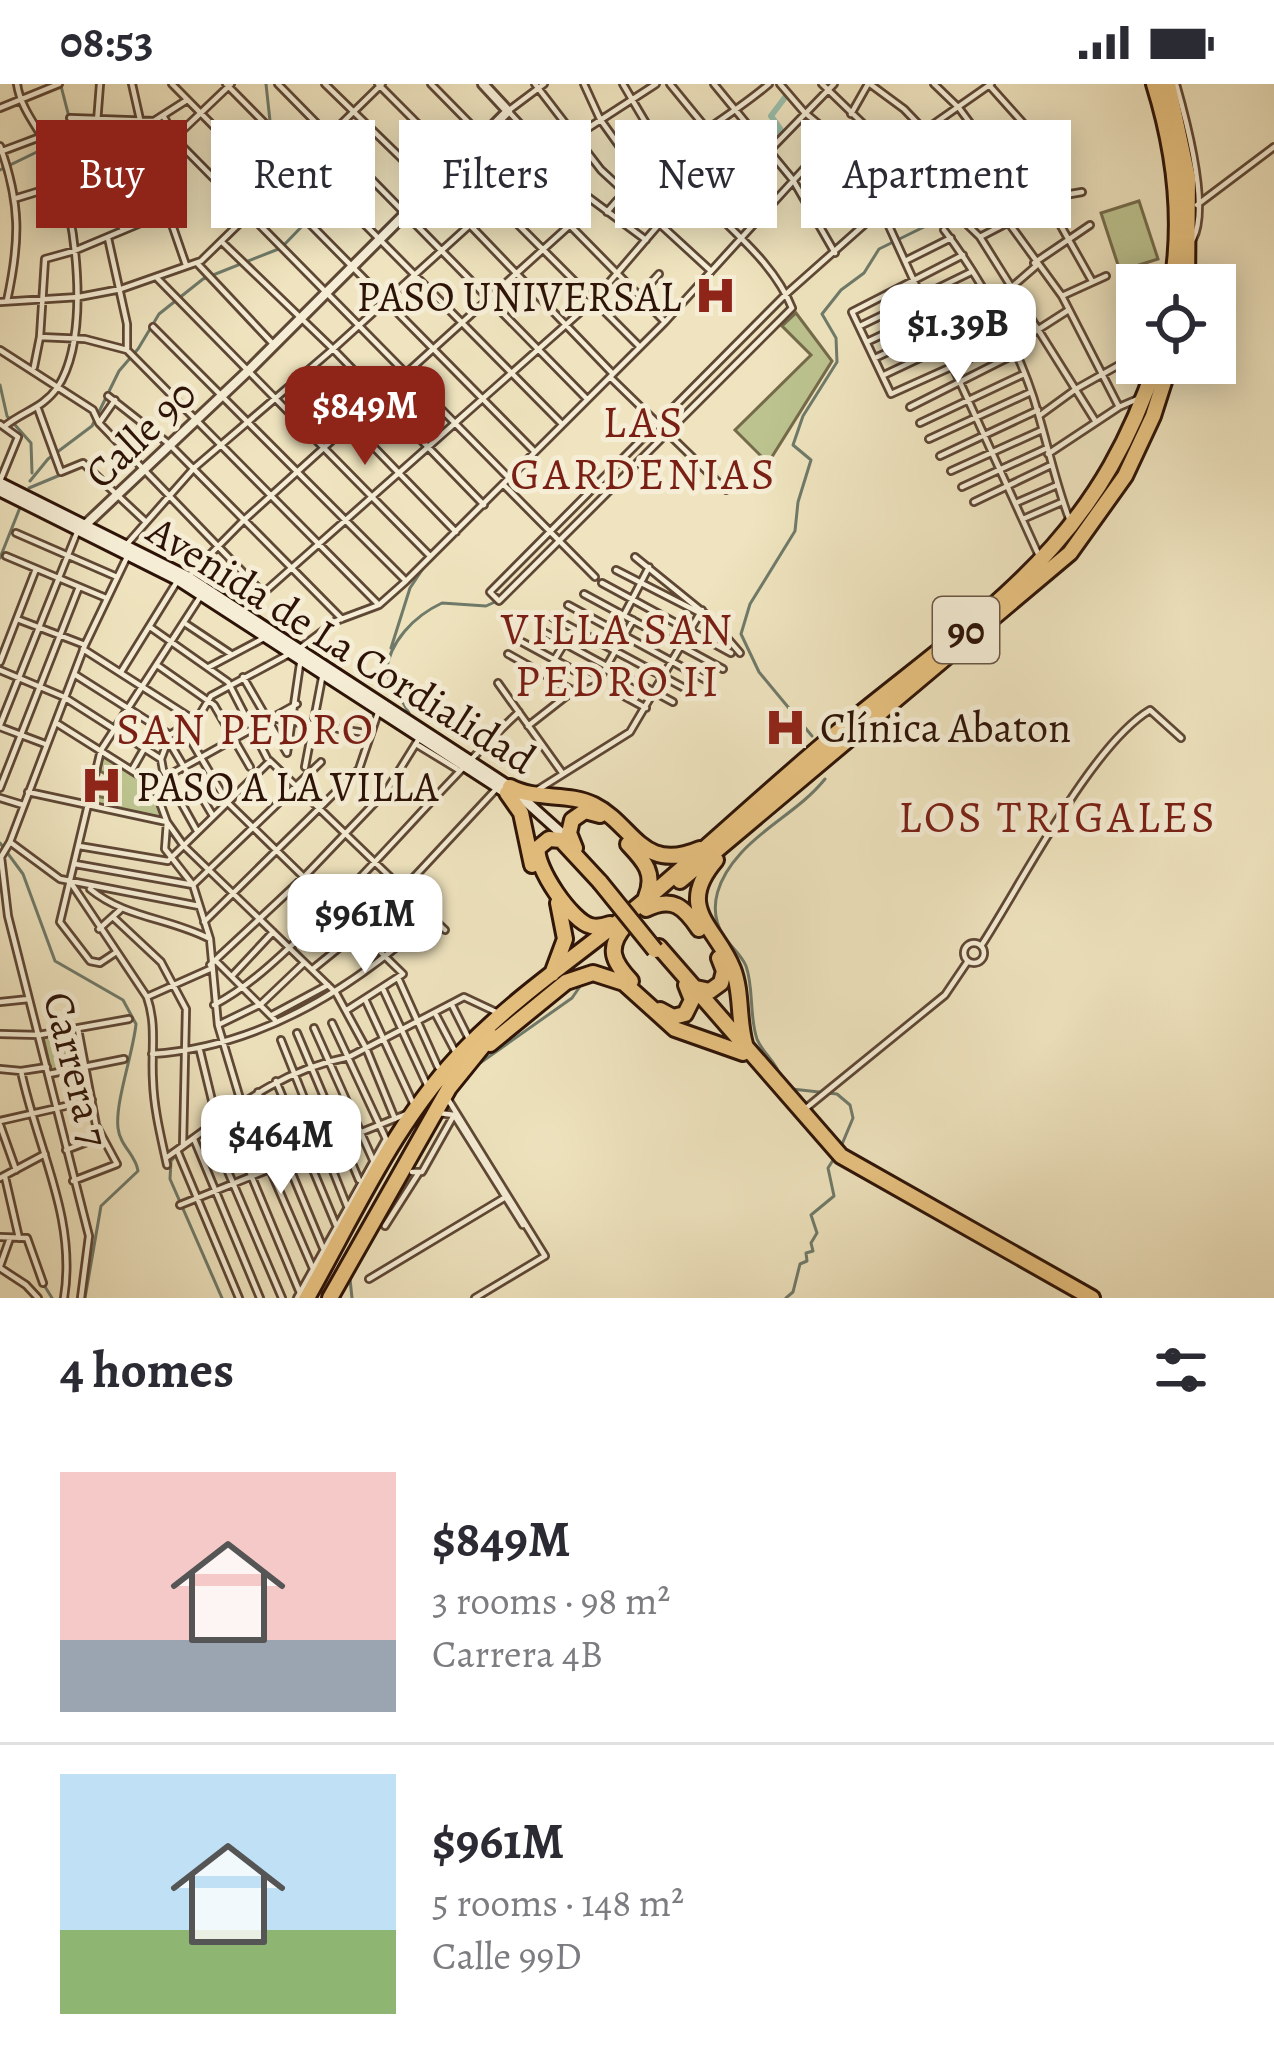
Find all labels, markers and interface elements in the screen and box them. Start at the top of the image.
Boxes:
text: 08:53 [60,11,154,73]
chip: Buy [36,120,187,228]
chip: Rent [211,120,375,228]
chip: Filters [399,120,591,228]
chip: New [615,120,777,228]
chip: Apartment [801,120,1071,228]
map controls [1116,264,1236,384]
button: locate [1116,264,1236,384]
place label: PASO UNIVERSAL [357,268,682,325]
hospital icon: PASO UNIVERSAL [692,273,738,319]
pin: $1.39B [860,284,1056,386]
text: $1.39B [907,296,1009,349]
street label: Calle 90 [72,366,209,501]
pin: $849M [281,366,449,468]
text: $849M [312,378,418,431]
district label: LAS GARDENIAS [510,391,778,505]
street label: Avenida de La Cordialidad [136,501,547,787]
road number: 90 [933,597,999,663]
district label: VILLA SAN PEDRO II [500,598,735,712]
district label: SAN PEDRO [116,698,376,760]
place label: Clínica Abaton [820,699,1071,756]
hospital icon: Clínica Abaton [763,704,809,750]
place label: PASO A LA VILLA [136,758,439,815]
hospital icon: PASO A LA VILLA [79,763,125,809]
district label: LOS TRIGALES [898,786,1218,848]
pin: $961M [281,874,449,976]
text: $961M [314,886,416,939]
street label: Carrera 7 [30,986,123,1153]
pin: $464M [197,1095,365,1197]
text: $464M [228,1107,334,1160]
text: 4 homes [60,1335,234,1405]
icon: filters [1148,1337,1214,1403]
text: $849M [432,1504,571,1574]
icon: home [156,1520,300,1664]
text: 3 rooms · 98 m² [432,1574,670,1627]
text: Carrera 4B [432,1627,603,1680]
text: $961M [432,1806,564,1876]
icon: home [156,1822,300,1966]
text: 5 rooms · 148 m² [432,1876,684,1929]
text: Calle 99D [432,1929,582,1982]

